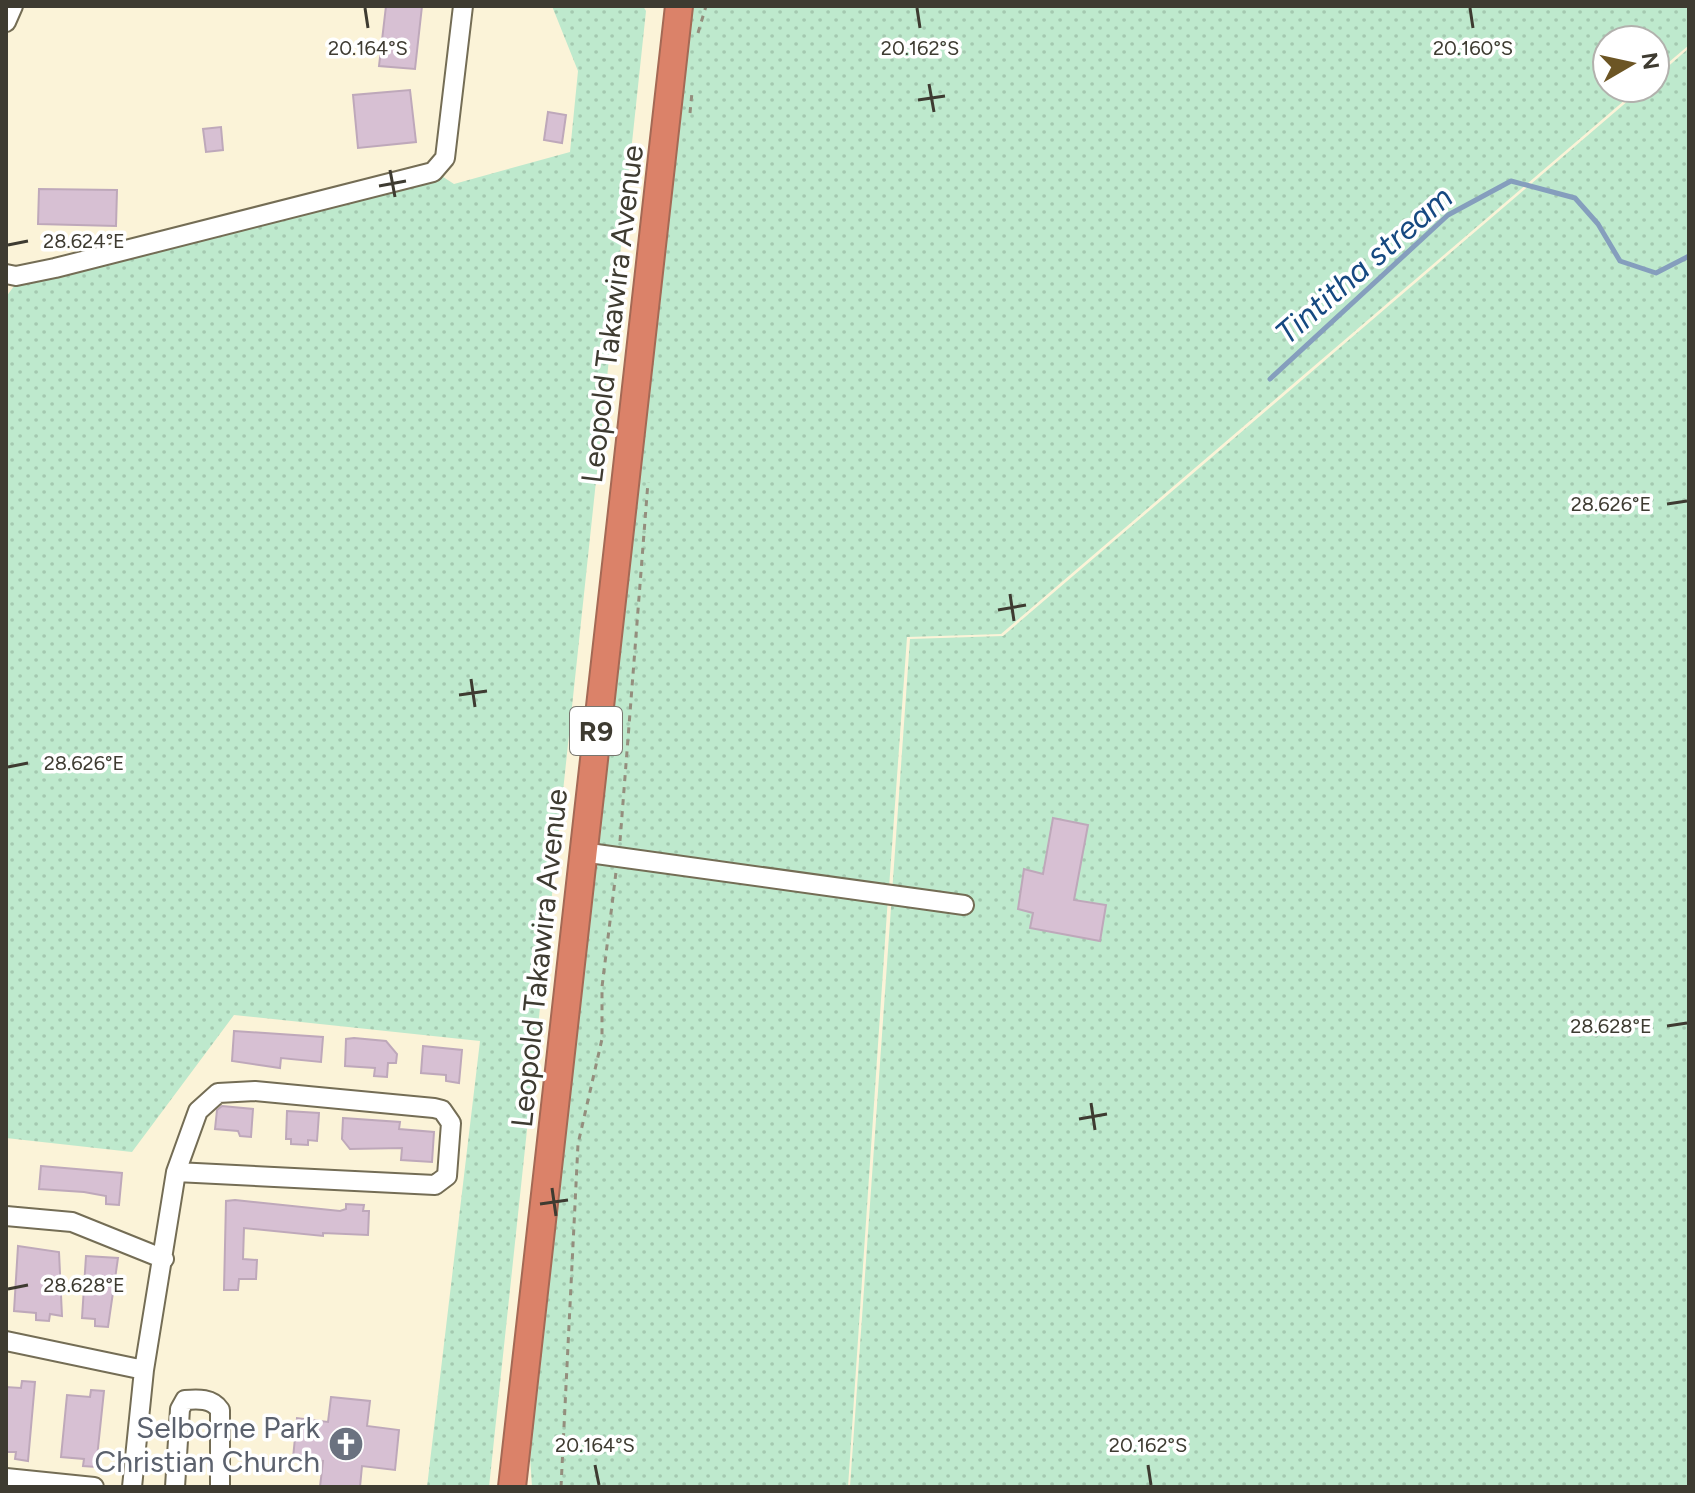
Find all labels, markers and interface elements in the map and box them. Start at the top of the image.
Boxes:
north arrow [1591,24,1671,104]
text: 20.164°S [328,36,408,60]
text: 20.162°S [881,36,959,60]
text: 20.160°S [1433,36,1513,60]
text: N [1636,50,1665,71]
street label: Leopold Takawira Avenue [573,143,651,485]
water label: Tintitha stream [1268,178,1460,352]
text: 28.624°E [43,229,125,253]
text: 28.626°E [1571,492,1651,516]
road number: R9 [570,707,622,755]
text: 28.626°E [44,751,124,775]
street label: Leopold Takawira Avenue [503,787,575,1129]
text: 28.628°E [1570,1014,1652,1038]
text: 28.628°E [43,1273,125,1297]
place label: Selborne Park Christian Church [95,1409,320,1480]
church icon: Selborne Park Christian Church [327,1425,365,1463]
text: 20.164°S [555,1433,635,1457]
text: 20.162°S [1109,1433,1187,1457]

